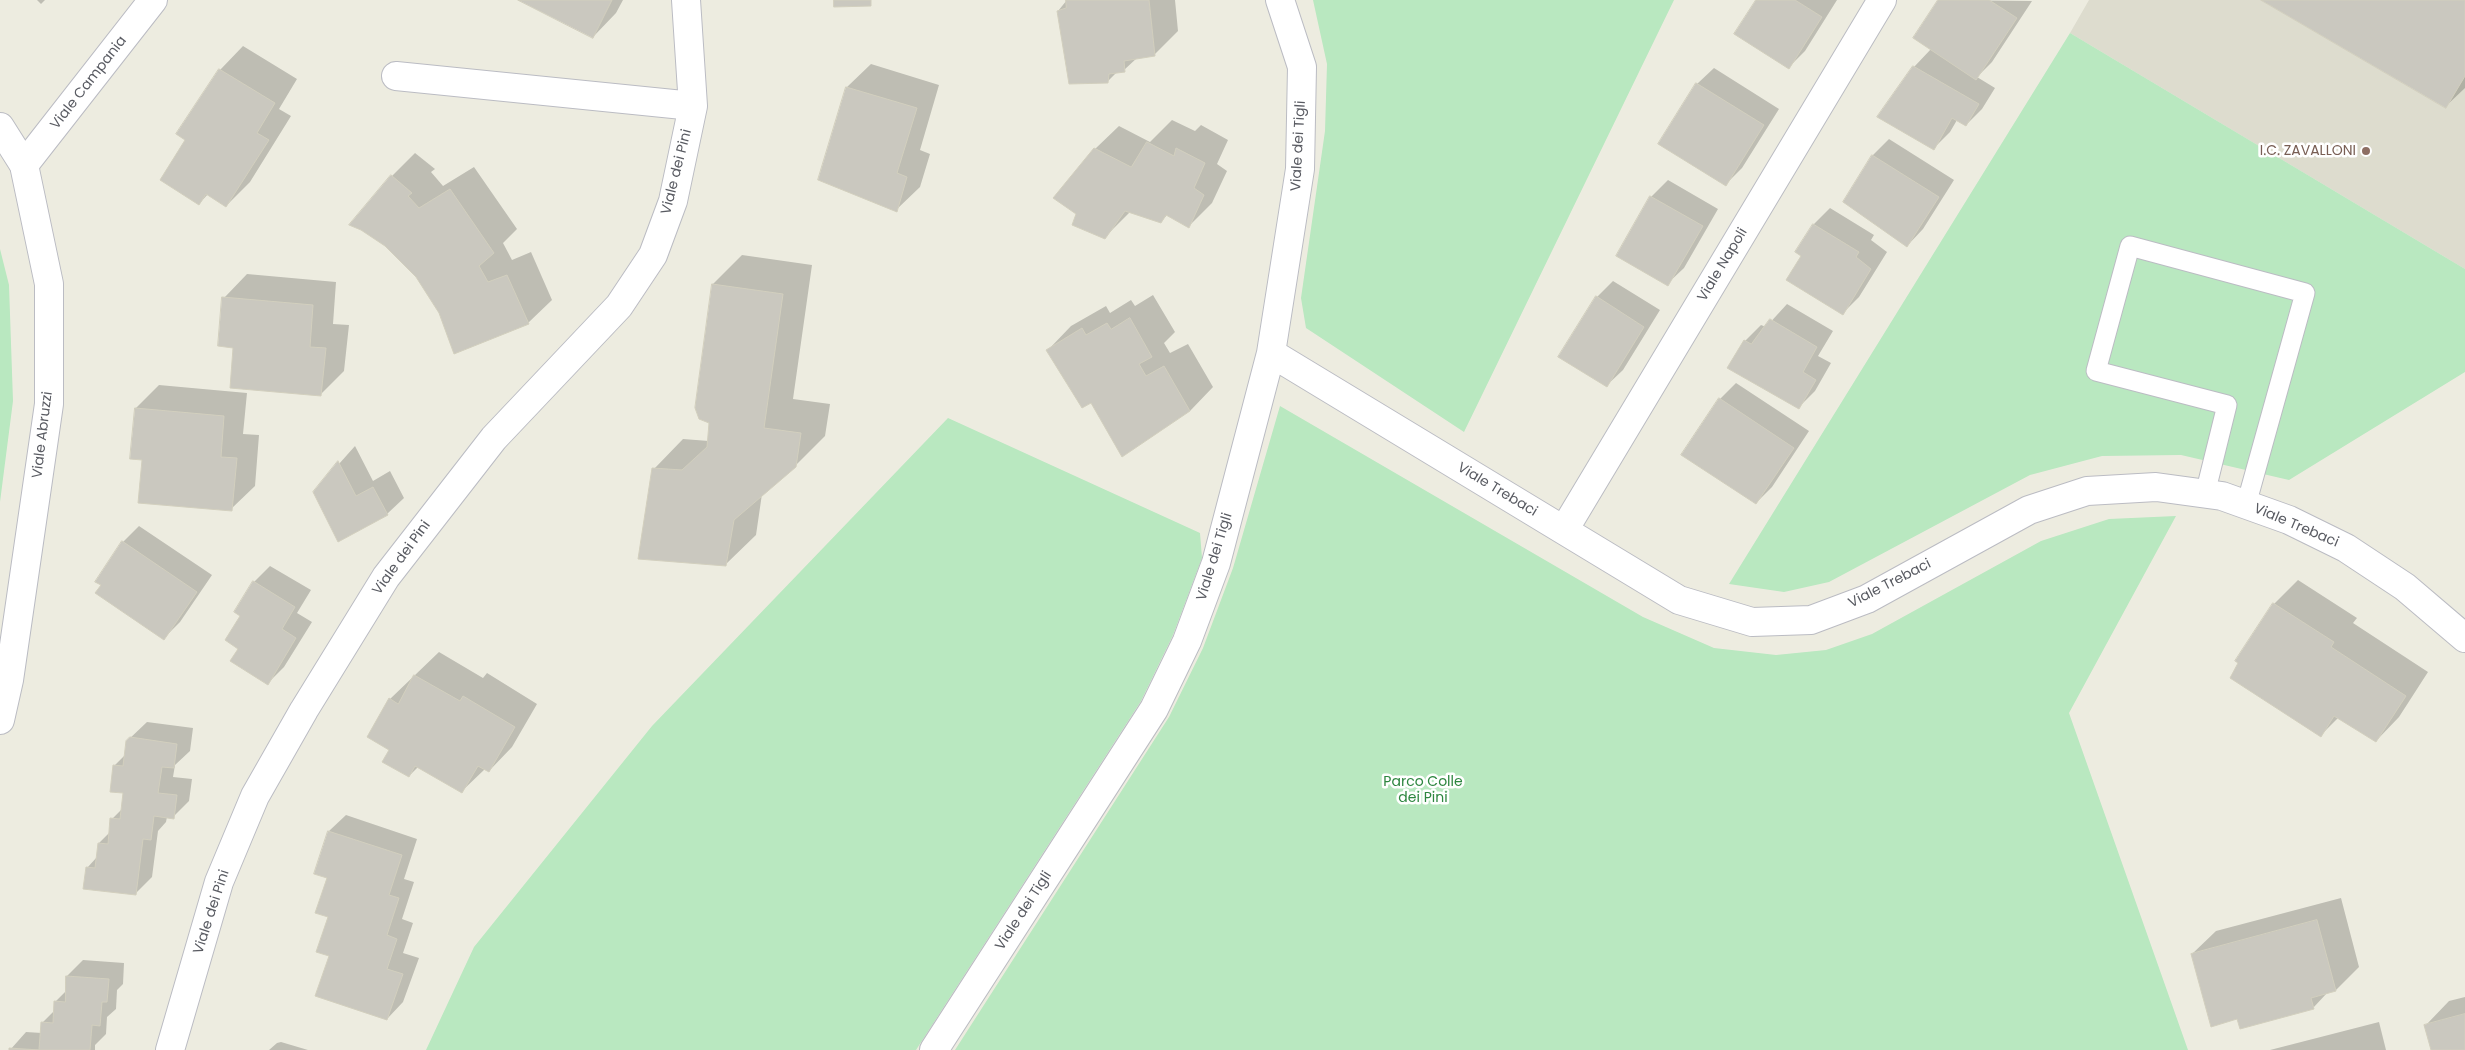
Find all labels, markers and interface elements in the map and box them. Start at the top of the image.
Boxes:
street label: Viale Campania [47,33,131,133]
street label: Viale dei Tigli [1288,100,1310,192]
street label: Viale dei Pini [658,128,696,216]
place label: I.C. ZAVALLONI [2260,143,2356,159]
marker: I.C. ZAVALLONI [2360,145,2372,157]
street label: Viale Napoli [1694,225,1752,305]
street label: Viale Abruzzi [29,391,57,479]
street label: Viale Trebaci [1454,459,1540,521]
street label: Viale Trebaci [2251,501,2341,551]
street label: Viale dei Tigli [1194,511,1236,603]
street label: Viale dei Pini [369,518,435,598]
street label: Viale Trebaci [1846,556,1934,612]
park label: Parco Colle dei Pini [1383,774,1463,806]
street label: Viale dei Pini [190,868,234,956]
street label: Viale dei Tigli [992,868,1056,954]

